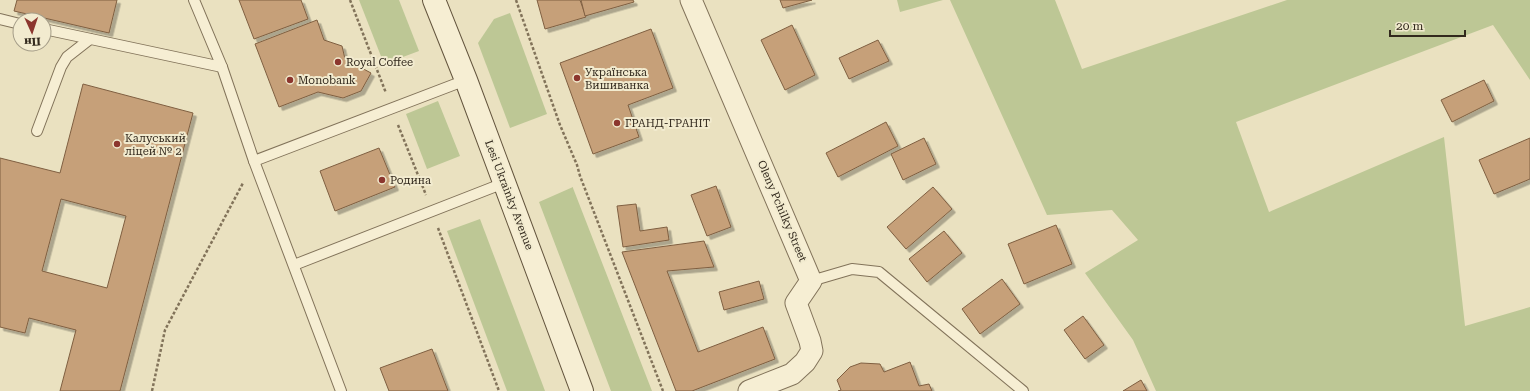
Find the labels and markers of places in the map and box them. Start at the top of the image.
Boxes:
place label: Royal Coffee [346,56,413,69]
marker: Royal Coffee [333,57,343,67]
place label: Українська Вишиванка [585,66,649,92]
marker: Українська Вишиванка [572,73,582,83]
place label: Monobank [298,74,356,87]
marker: Monobank [285,75,295,85]
place label: ГРАНД-ГРАНІТ [625,117,710,130]
marker: ГРАНД-ГРАНІТ [612,118,622,128]
place label: Калуський ліцей № 2 [125,132,186,158]
marker: Калуський ліцей № 2 [112,139,122,149]
place label: Родина [390,174,431,187]
marker: Родина [377,175,387,185]

